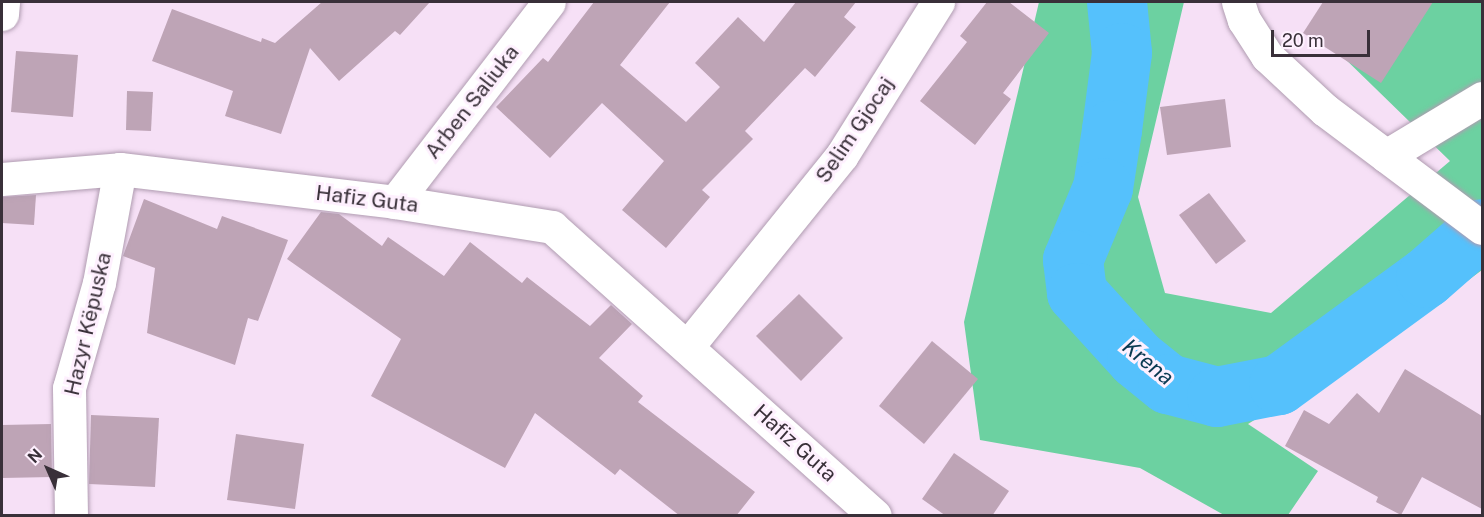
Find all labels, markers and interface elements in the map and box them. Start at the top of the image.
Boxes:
scale bar [1274,18,1373,56]
text: 20 m [1282,30,1324,51]
street label: Arben Saliuka [420,40,524,164]
street label: Selim Gjocaj [810,72,900,188]
street label: Hafiz Guta [314,180,420,218]
street label: Hazyr Këpuska [59,250,117,398]
water label: Krena [1117,333,1179,391]
street label: Hafiz Guta [748,399,842,487]
north arrow [18,439,78,499]
text: N [24,445,46,467]

